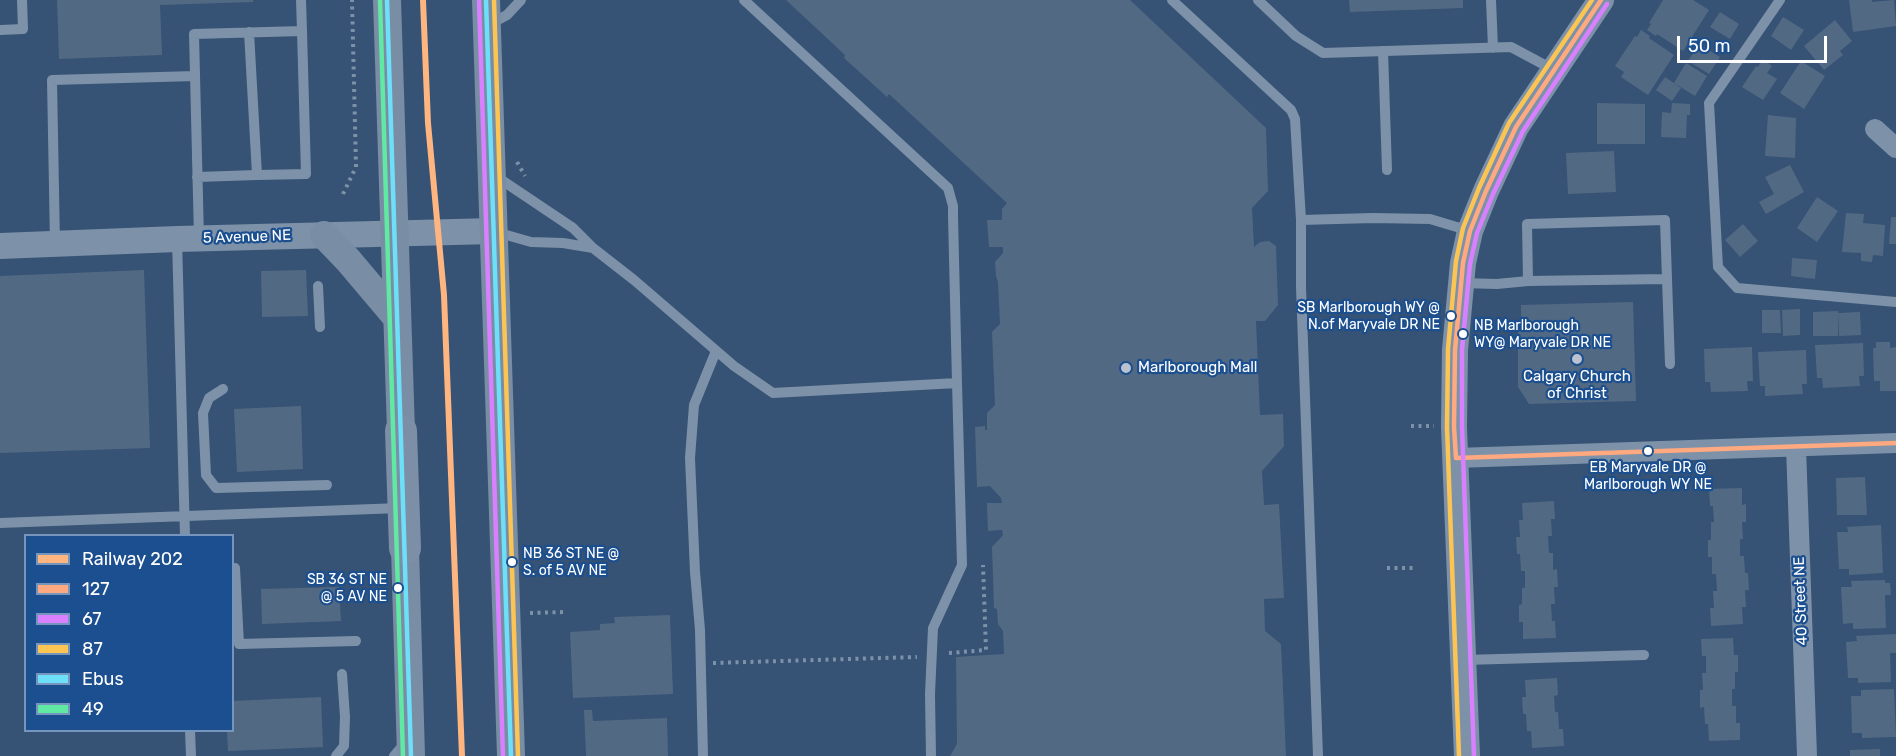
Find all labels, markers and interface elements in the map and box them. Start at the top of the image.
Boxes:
scale bar [1680,24,1830,62]
text: 50 m [1688,35,1731,57]
street label: 5 Avenue NE [203,226,291,248]
place label: SB Marlborough WY @ N.of Maryvale DR NE [1297,300,1440,332]
marker: SB Marlborough WY @ N.of Maryvale DR NE [1445,310,1457,322]
place label: NB Marlborough WY@ Maryvale DR NE [1474,318,1611,350]
marker: NB Marlborough WY@ Maryvale DR NE [1457,328,1469,340]
marker: Calgary Church of Christ [1570,352,1584,366]
place label: Marlborough Mall [1138,359,1258,377]
marker: Marlborough Mall [1119,361,1133,375]
place label: Calgary Church of Christ [1523,368,1631,403]
marker: EB Maryvale DR @ Marlborough WY NE [1642,445,1654,457]
place label: EB Maryvale DR @ Marlborough WY NE [1584,460,1712,492]
legend [24,534,234,732]
place label: NB 36 ST NE @ S. of 5 AV NE [523,546,619,578]
text: Railway 202 [82,548,183,570]
marker: NB 36 ST NE @ S. of 5 AV NE [506,556,518,568]
street label: 40 Street NE [1790,556,1812,646]
place label: SB 36 ST NE @ 5 AV NE [307,572,387,604]
text: 127 [82,578,110,600]
marker: SB 36 ST NE @ 5 AV NE [392,582,404,594]
text: 67 [82,608,102,630]
text: 87 [82,638,103,660]
text: Ebus [82,668,124,690]
text: 49 [82,698,104,720]

